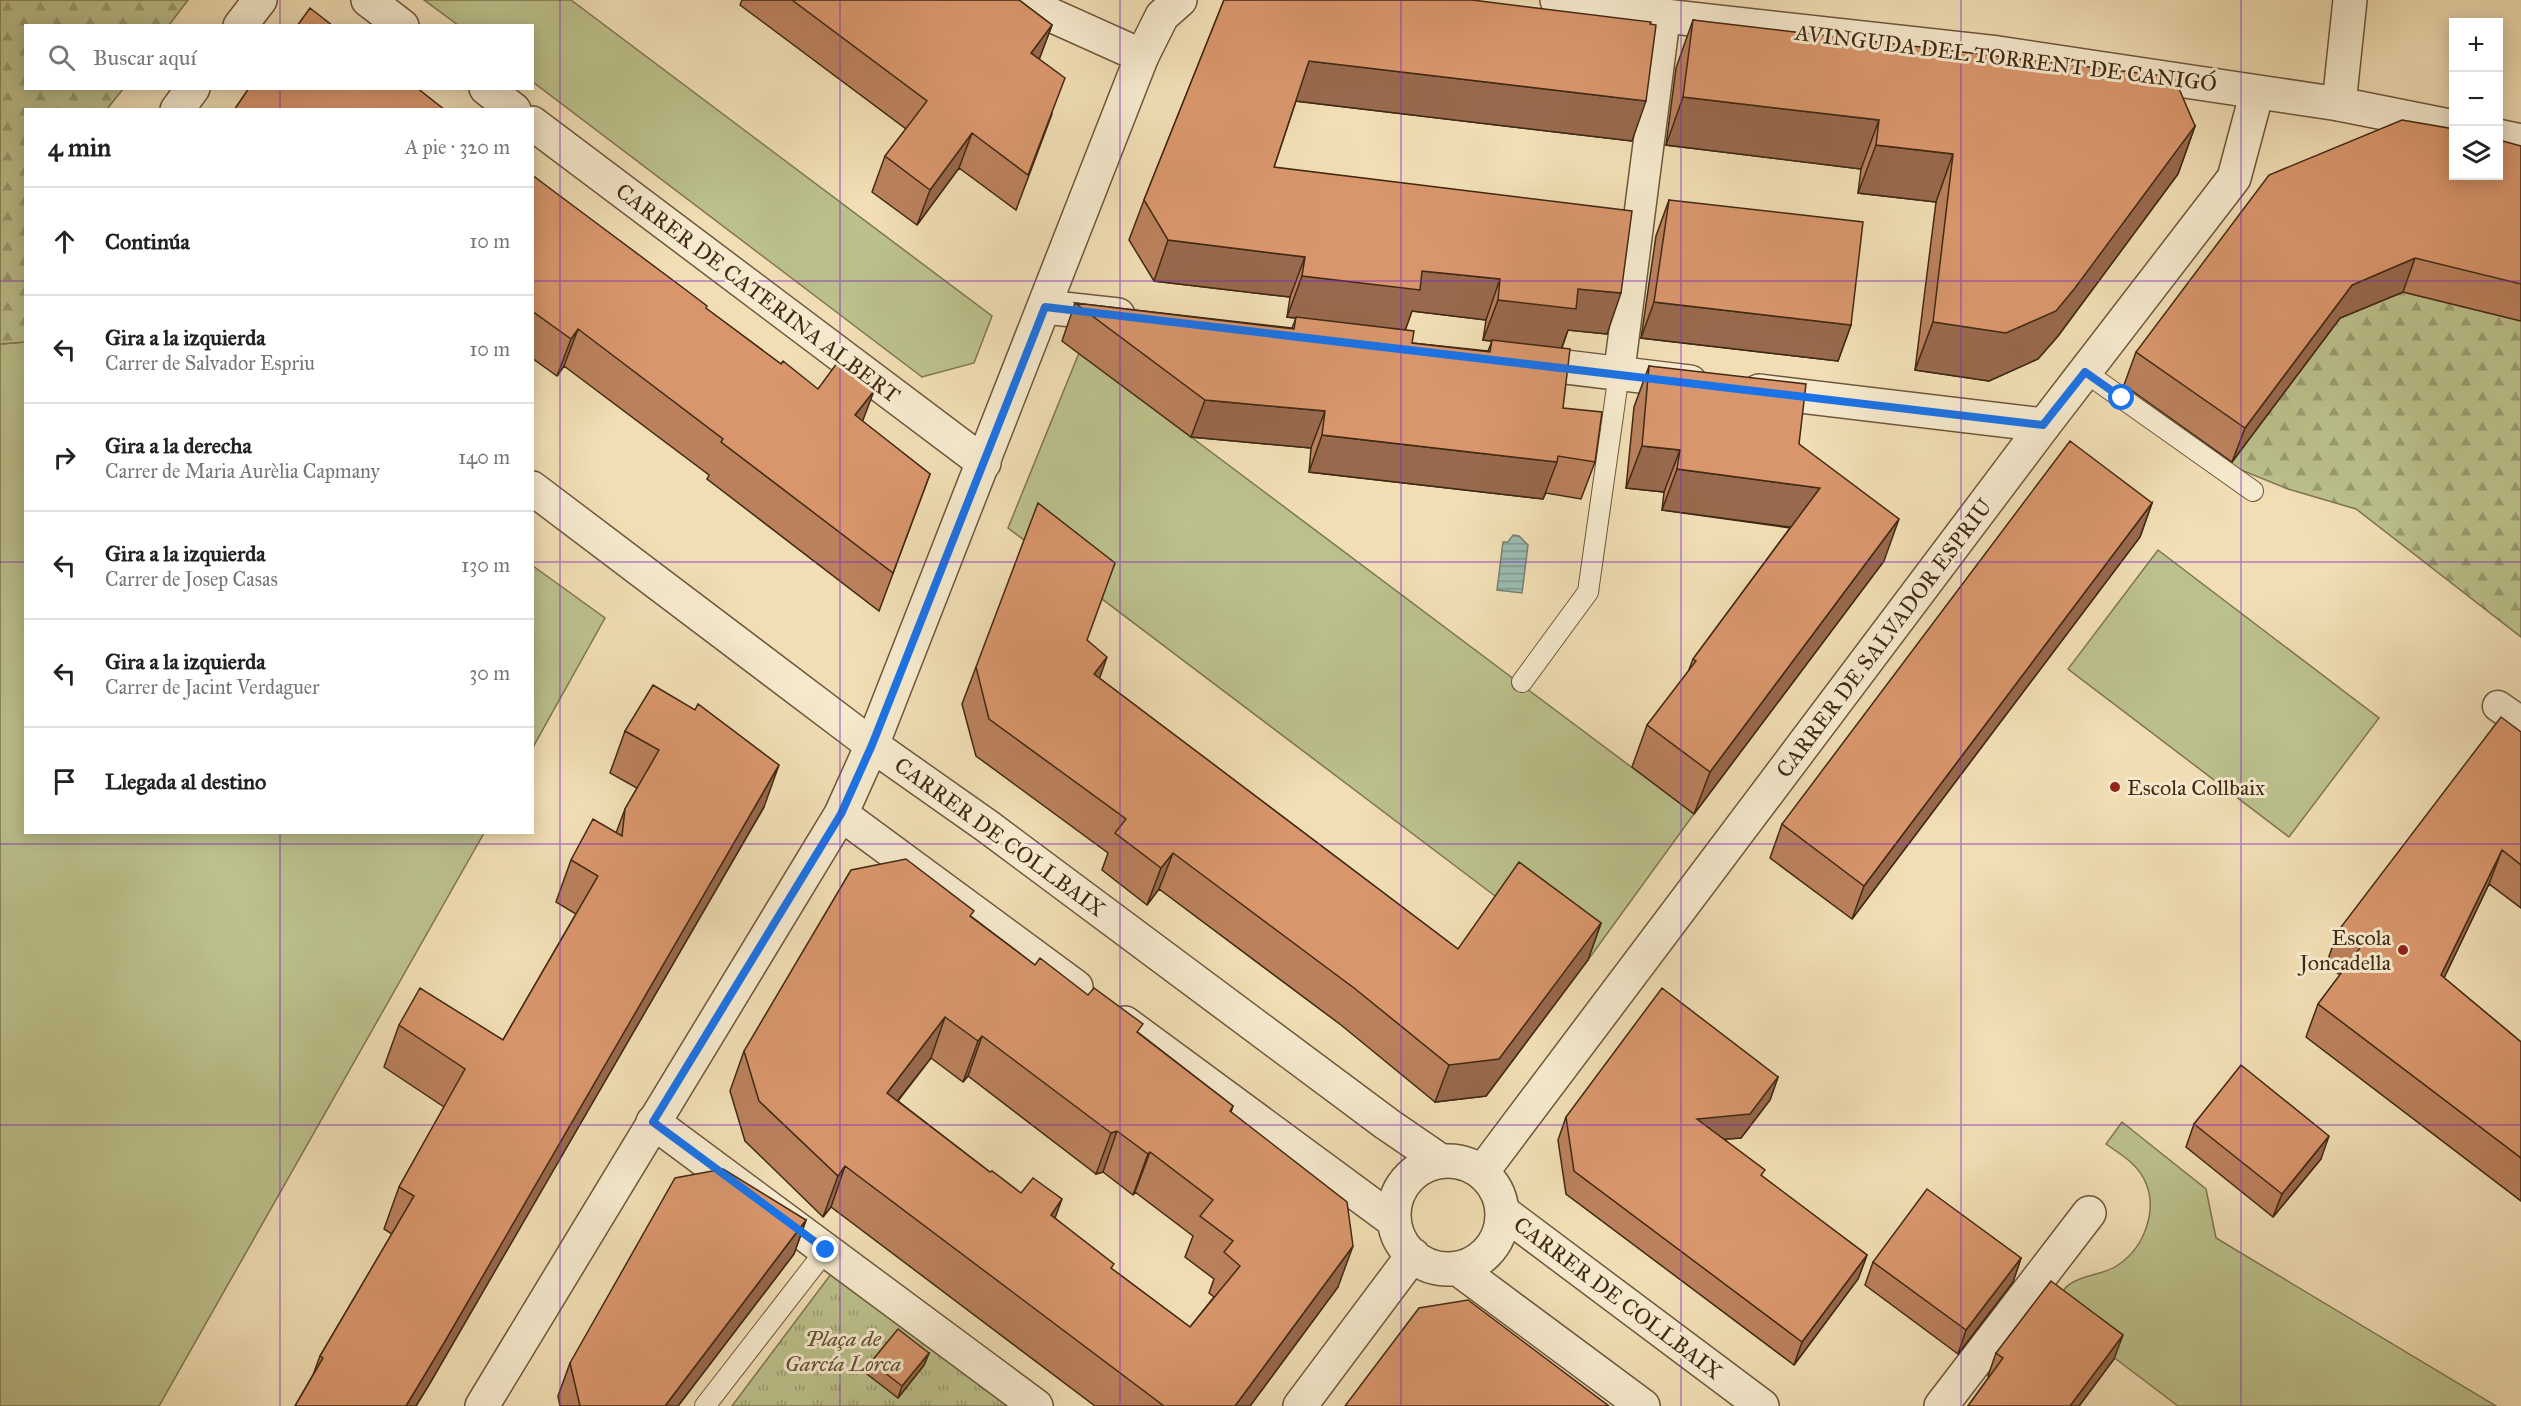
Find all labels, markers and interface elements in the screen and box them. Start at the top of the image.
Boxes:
map controls [2449,18,2503,180]
button: + [2449,18,2503,72]
street label: AVINGUDA DEL TORRENT DE CANIGÓ [1792,19,2219,97]
search box [24,24,534,90]
icon: search [45,41,78,74]
text: Buscar aquí [93,44,196,71]
button: − [2449,72,2503,126]
button: layers [2449,126,2503,180]
text: 4 min [48,131,111,163]
text: A pie · 320 m [405,135,510,159]
street label: CARRER DE CATERINA ALBERT [611,177,905,409]
icon: ahead [48,225,81,258]
text: Continúa [105,228,190,255]
text: 10 m [469,229,510,253]
text: Gira a la izquierda [105,324,266,351]
icon: left [48,333,81,366]
text: 10 m [469,337,510,361]
text: Carrer de Salvador Espriu [105,351,315,375]
route start [2108,384,2134,410]
text: Gira a la derecha [105,432,252,459]
icon: right [48,441,81,474]
text: 140 m [458,445,510,469]
text: Carrer de Maria Aurèlia Capmany [105,459,380,483]
street label: CARRER DE SALVADOR ESPRIU [1770,493,1998,783]
text: Gira a la izquierda [105,540,266,567]
icon: left [48,549,81,582]
text: 130 m [461,553,510,577]
text: Carrer de Josep Casas [105,567,278,591]
text: Gira a la izquierda [105,648,266,675]
icon: left [48,657,81,690]
text: 30 m [469,661,510,685]
text: Carrer de Jacint Verdaguer [105,675,320,699]
street label: CARRER DE COLLBAIX [889,751,1111,923]
icon: arrive [48,765,81,798]
text: Llegada al destino [105,768,266,795]
place label: Escola Collbaix [2127,774,2265,801]
marker: Escola Collbaix [2108,780,2122,794]
place label: Escola Joncadella [2297,924,2392,976]
marker: Escola Joncadella [2396,943,2410,957]
street label: CARRER DE COLLBAIX [1508,1211,1728,1385]
route end [812,1236,838,1262]
park label: Plaça de García Lorca [785,1325,901,1377]

